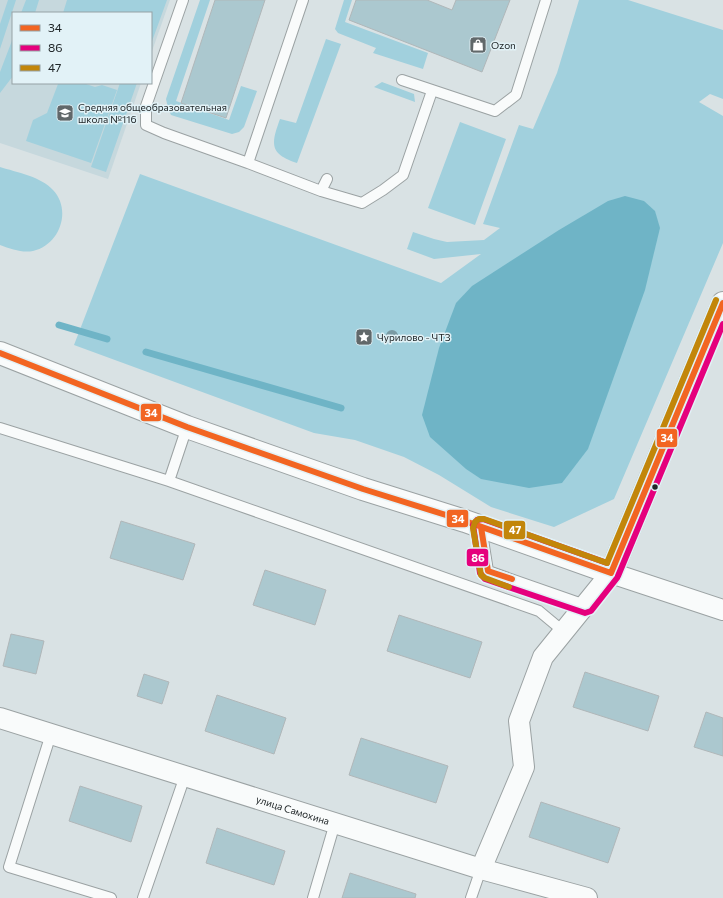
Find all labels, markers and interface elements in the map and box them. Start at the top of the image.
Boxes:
legend [12,12,152,84]
text: 34 [48,20,62,34]
shop icon: Ozon [468,35,488,55]
place label: Ozon [491,39,516,51]
text: 86 [48,40,63,54]
text: 47 [48,60,61,74]
place label: Средняя общеобразовательная школа №116 [78,101,227,125]
school or university icon: Средняя общеобразовательная школа №116 [55,103,75,123]
place icon: Чурилово - ЧТЗ [354,327,374,347]
place label: Чурилово - ЧТЗ [377,331,451,343]
line badge: 34 [140,403,162,422]
text: 34 [144,406,158,419]
line badge: 34 [656,428,678,448]
text: 34 [660,431,674,444]
unlabelled marker [650,482,660,492]
line badge: 34 [446,509,469,528]
text: 34 [451,512,465,525]
line badge: 47 [503,520,526,540]
text: 47 [509,523,521,536]
line badge: 86 [466,548,489,567]
text: 86 [471,551,485,564]
street label: улица Самохина [255,793,331,827]

